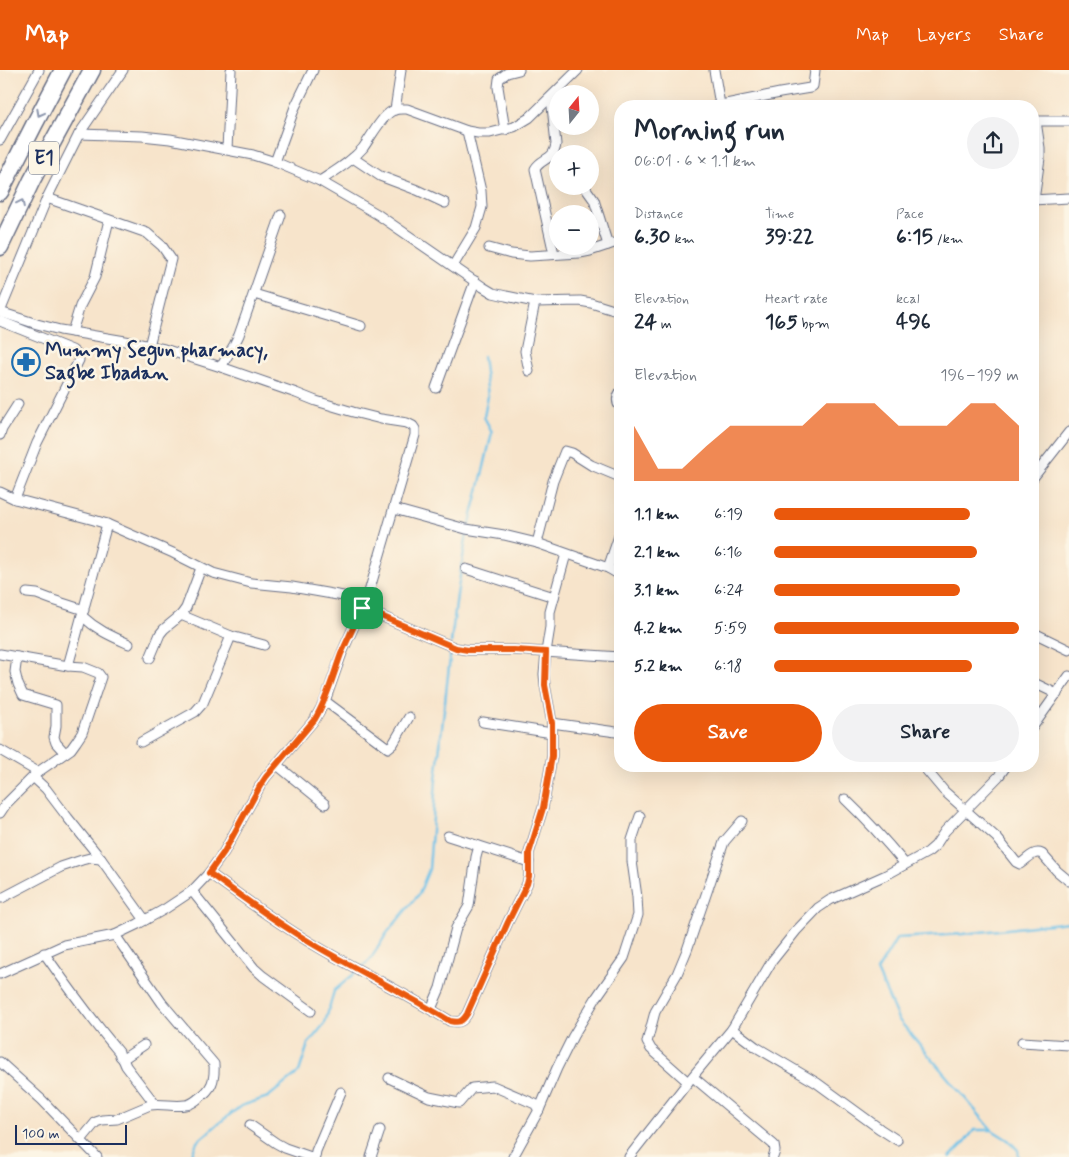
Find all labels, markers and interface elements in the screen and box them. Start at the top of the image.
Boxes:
text: Map [25,20,69,51]
text: Map [856,23,889,47]
text: Layers [917,23,971,47]
text: Share [999,23,1044,47]
north arrow [549,85,599,135]
map controls [549,85,599,255]
one-way arrow [36,108,46,117]
text: Morning run [634,113,785,150]
button: share [967,117,1019,169]
road number: E1 [29,142,59,175]
button: + [549,145,599,195]
text: 06:01 · 6 × 1.1 km [634,151,756,172]
one-way arrow [15,199,25,208]
button: − [549,205,599,255]
text: Distance [634,205,683,223]
text: Time [765,205,794,223]
text: Pace [896,205,924,223]
text: 6.30 [634,223,671,251]
text: 39:22 [765,223,814,251]
text: 6:15 [896,223,933,251]
text: km [671,230,695,248]
text: /km [933,230,963,248]
text: Elevation [634,290,689,308]
text: Heart rate [765,290,828,308]
text: kcal [896,290,920,308]
text: 24 [634,308,657,336]
text: 165 [765,308,798,336]
text: 496 [896,308,931,336]
text: m [657,315,672,333]
text: bpm [798,315,830,333]
place label: Mummy Segun pharmacy, Sagbe Ibadan [45,337,268,389]
pharmacy icon: Mummy Segun pharmacy, Sagbe Ibadan [11,347,41,377]
text: Elevation [634,365,697,386]
text: 196–199 m [940,365,1019,386]
text: 1.1 km [634,504,679,525]
text: 6:19 [714,504,743,525]
text: 2.1 km [634,542,680,563]
text: 6:16 [714,542,742,563]
text: 3.1 km [634,580,679,601]
text: 6:24 [714,580,744,601]
pin [341,587,383,629]
icon: arrive [348,594,376,622]
text: 4.2 km [634,618,682,639]
text: 5:59 [714,618,747,639]
text: 5.2 km [634,656,682,677]
text: 6:18 [714,656,742,677]
button: Save [634,704,822,762]
button: Share [832,704,1019,762]
scale bar [15,1122,128,1145]
text: 100 m [22,1125,60,1143]

